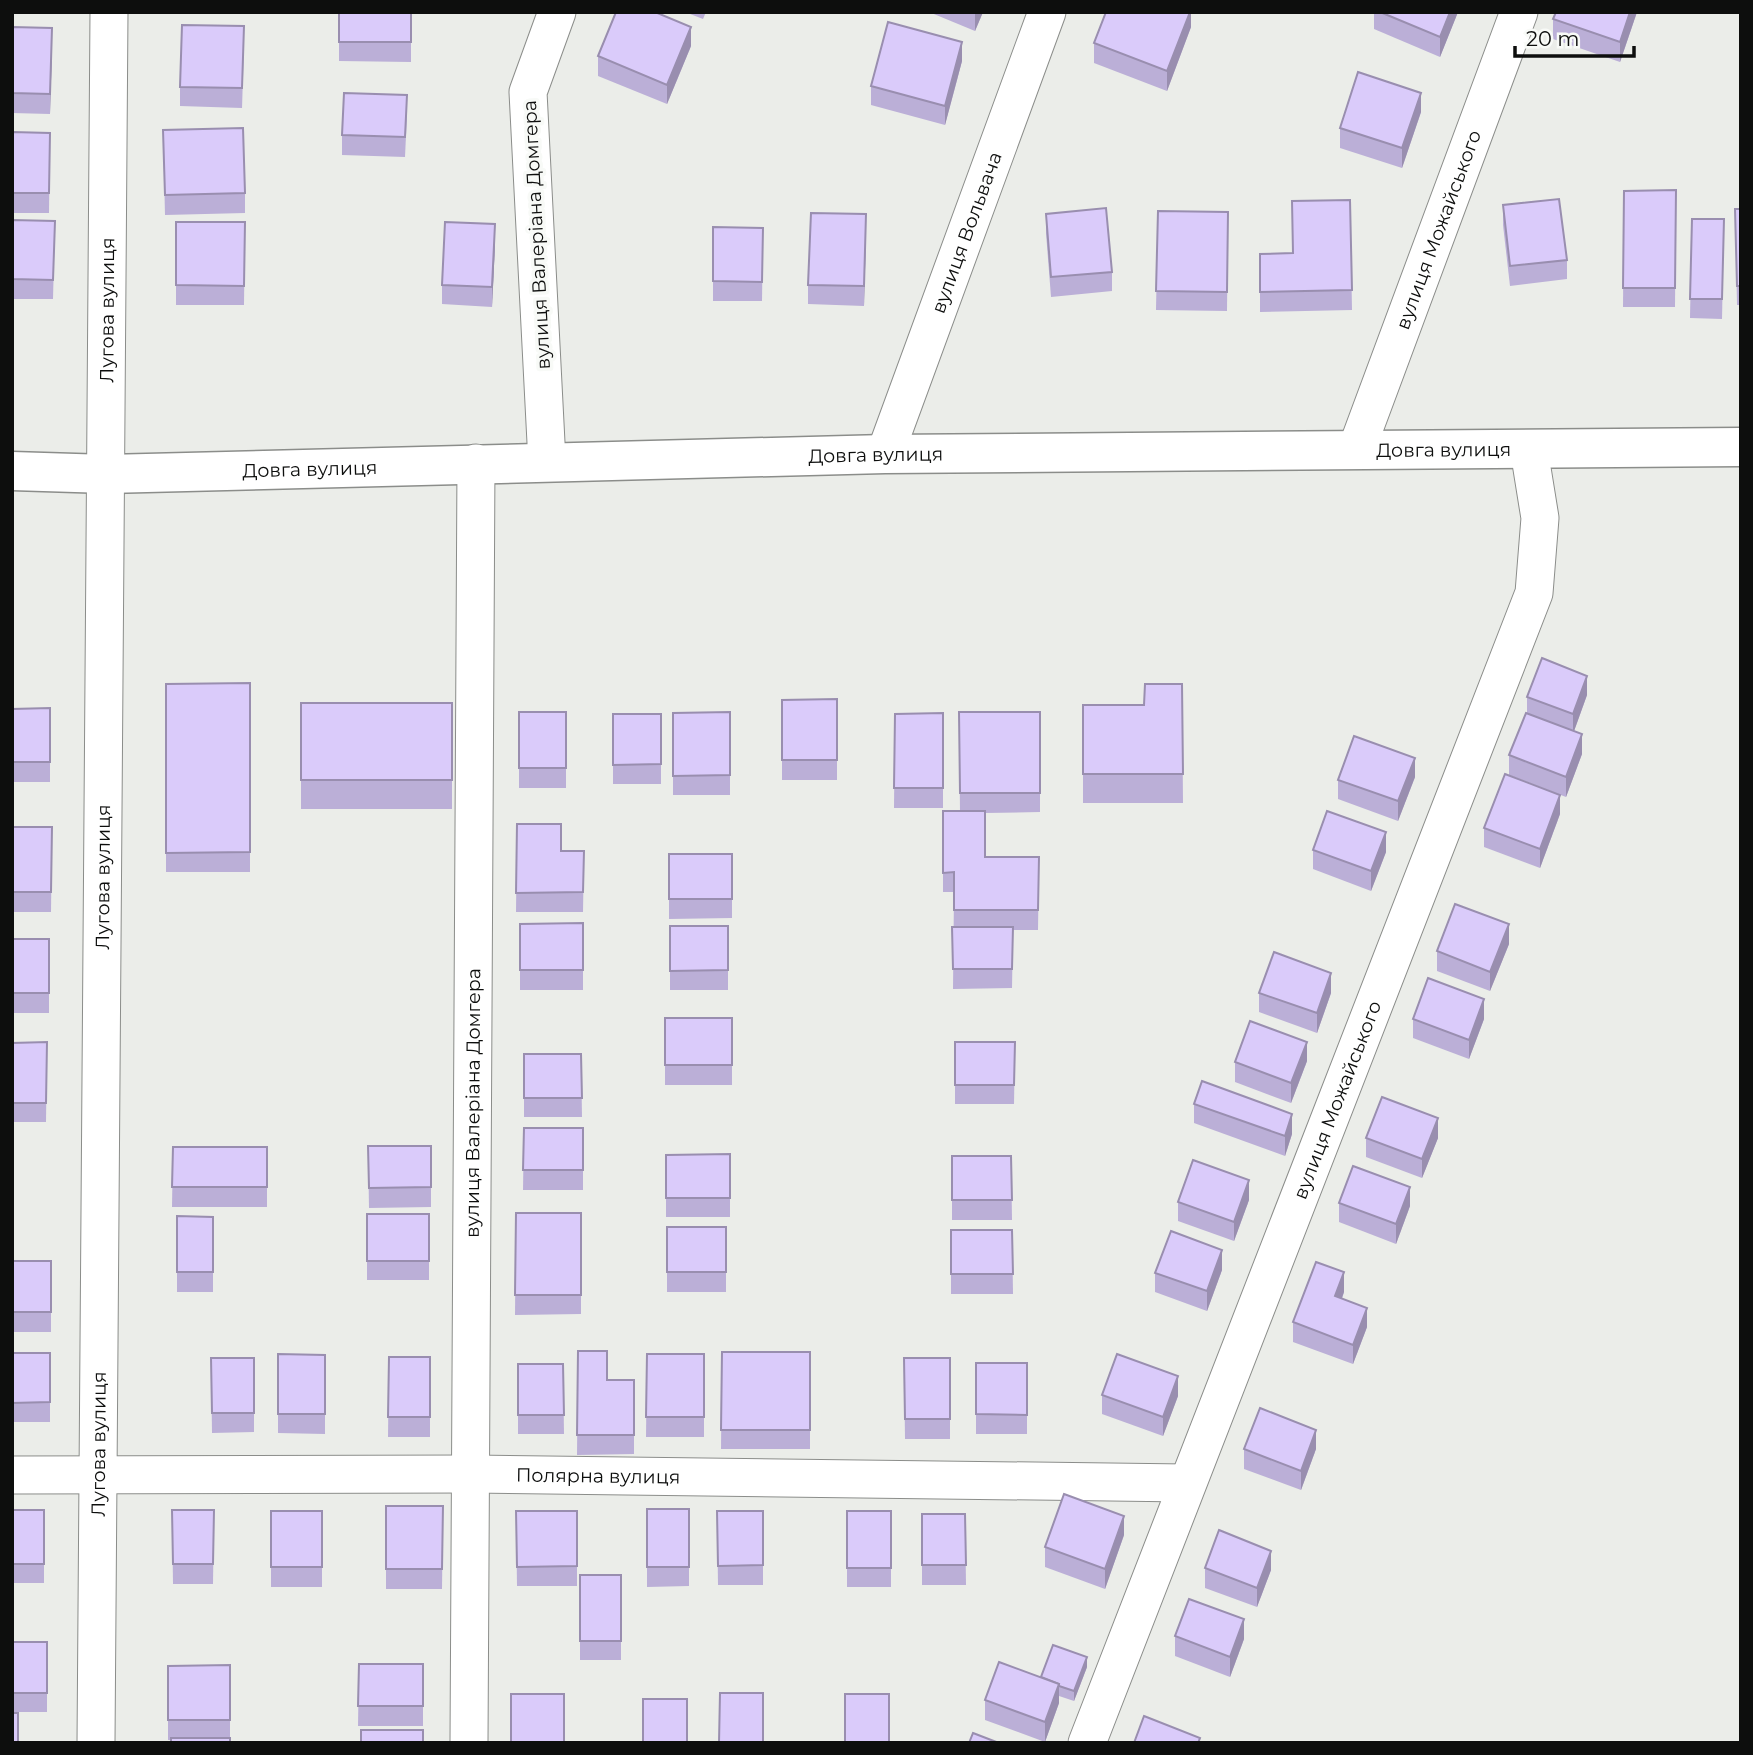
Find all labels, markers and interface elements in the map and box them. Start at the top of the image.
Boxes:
scale bar [1515,14,1634,58]
text: 20 m [1526,26,1580,51]
street label: вулиця Валеріана Домгера [518,100,555,370]
street label: вулиця Можайського [1391,127,1486,333]
street label: вулиця Вольвача [927,149,1007,317]
street label: Лугова вулиця [95,237,119,383]
street label: Довга вулиця [1376,438,1511,462]
street label: Довга вулиця [808,443,943,468]
street label: Довга вулиця [242,456,378,483]
street label: Лугова вулиця [91,804,115,950]
street label: вулиця Валеріана Домгера [461,968,485,1238]
street label: вулиця Можайського [1289,998,1386,1203]
street label: Лугова вулиця [87,1371,111,1517]
street label: Полярна вулиця [516,1464,680,1489]

